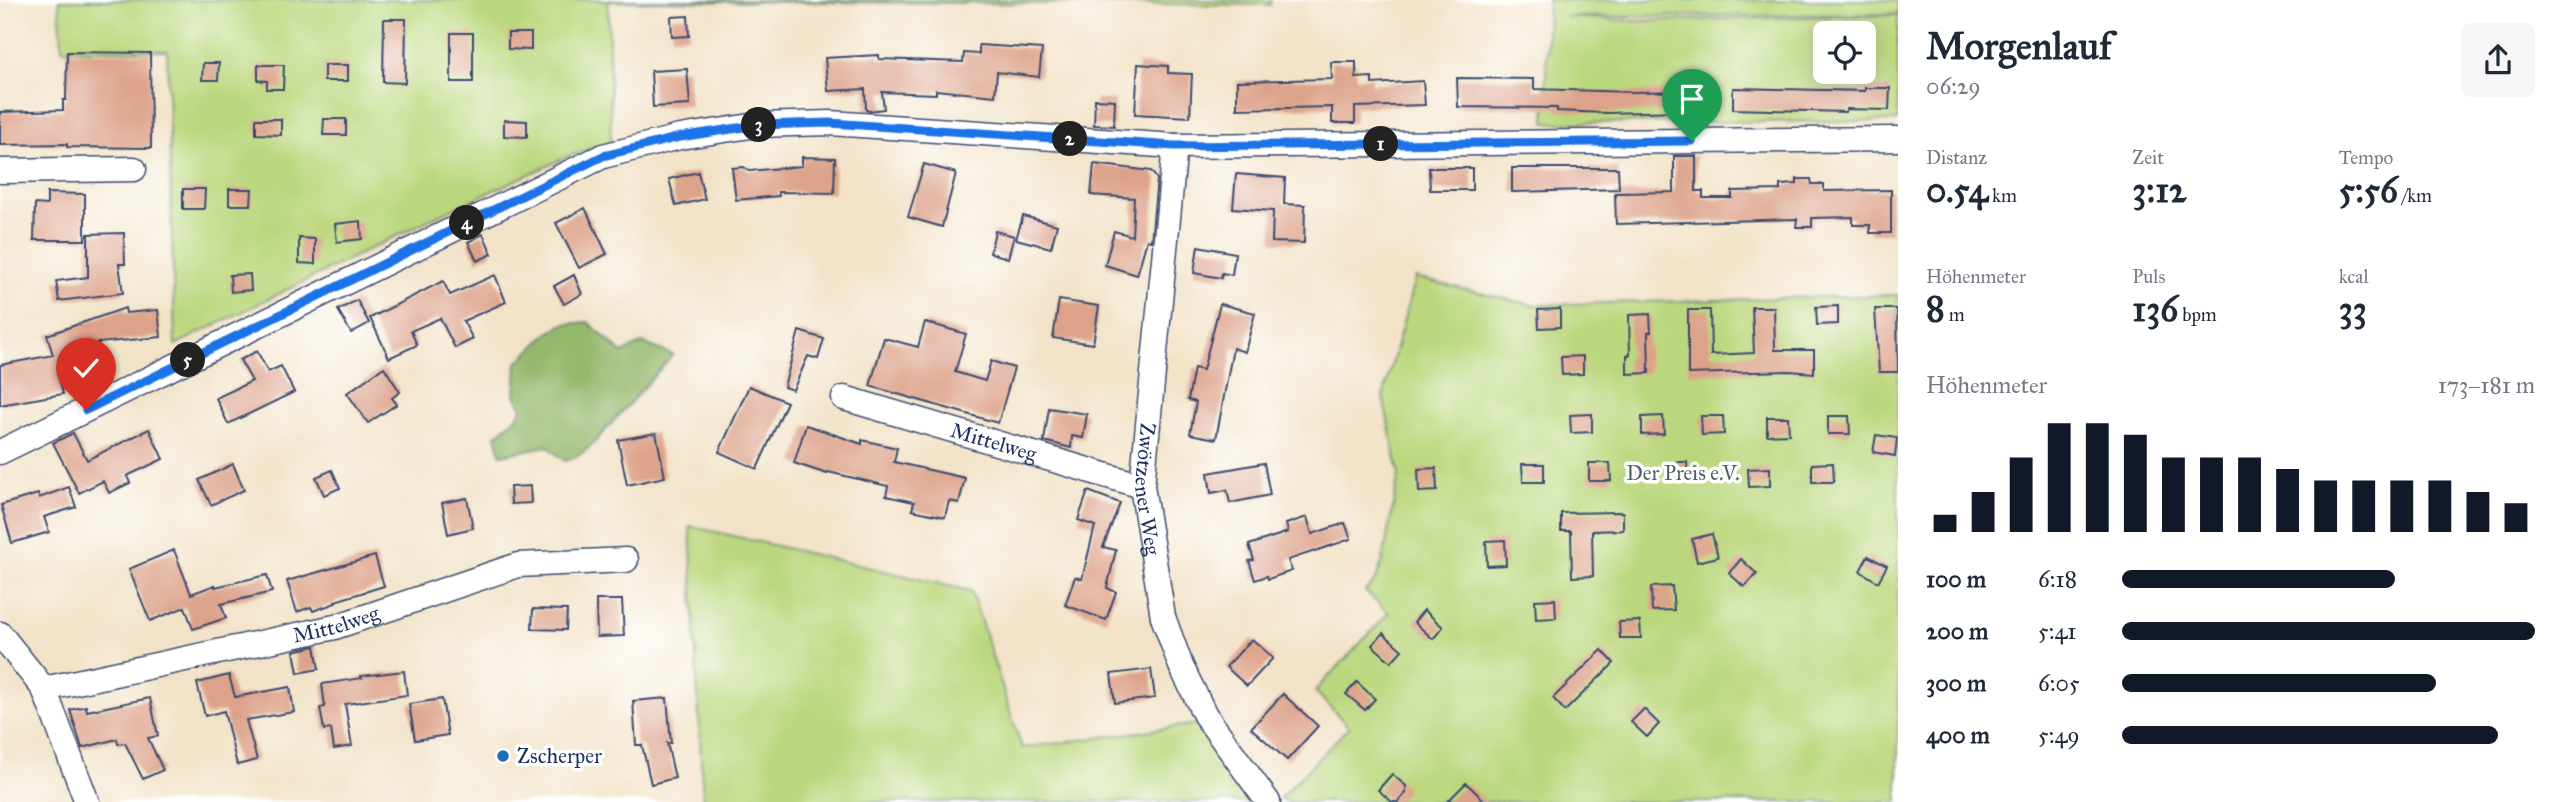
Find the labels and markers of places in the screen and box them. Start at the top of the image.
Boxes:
pin [1662,69,1722,141]
pin: 3 [742,108,776,142]
pin: 2 [1052,122,1088,156]
pin: 1 [1364,127,1398,162]
pin: 4 [449,206,484,241]
pin [56,338,116,410]
pin: 5 [170,342,206,378]
place label: Zscherper [517,743,602,769]
marker: Zscherper [495,748,511,764]

